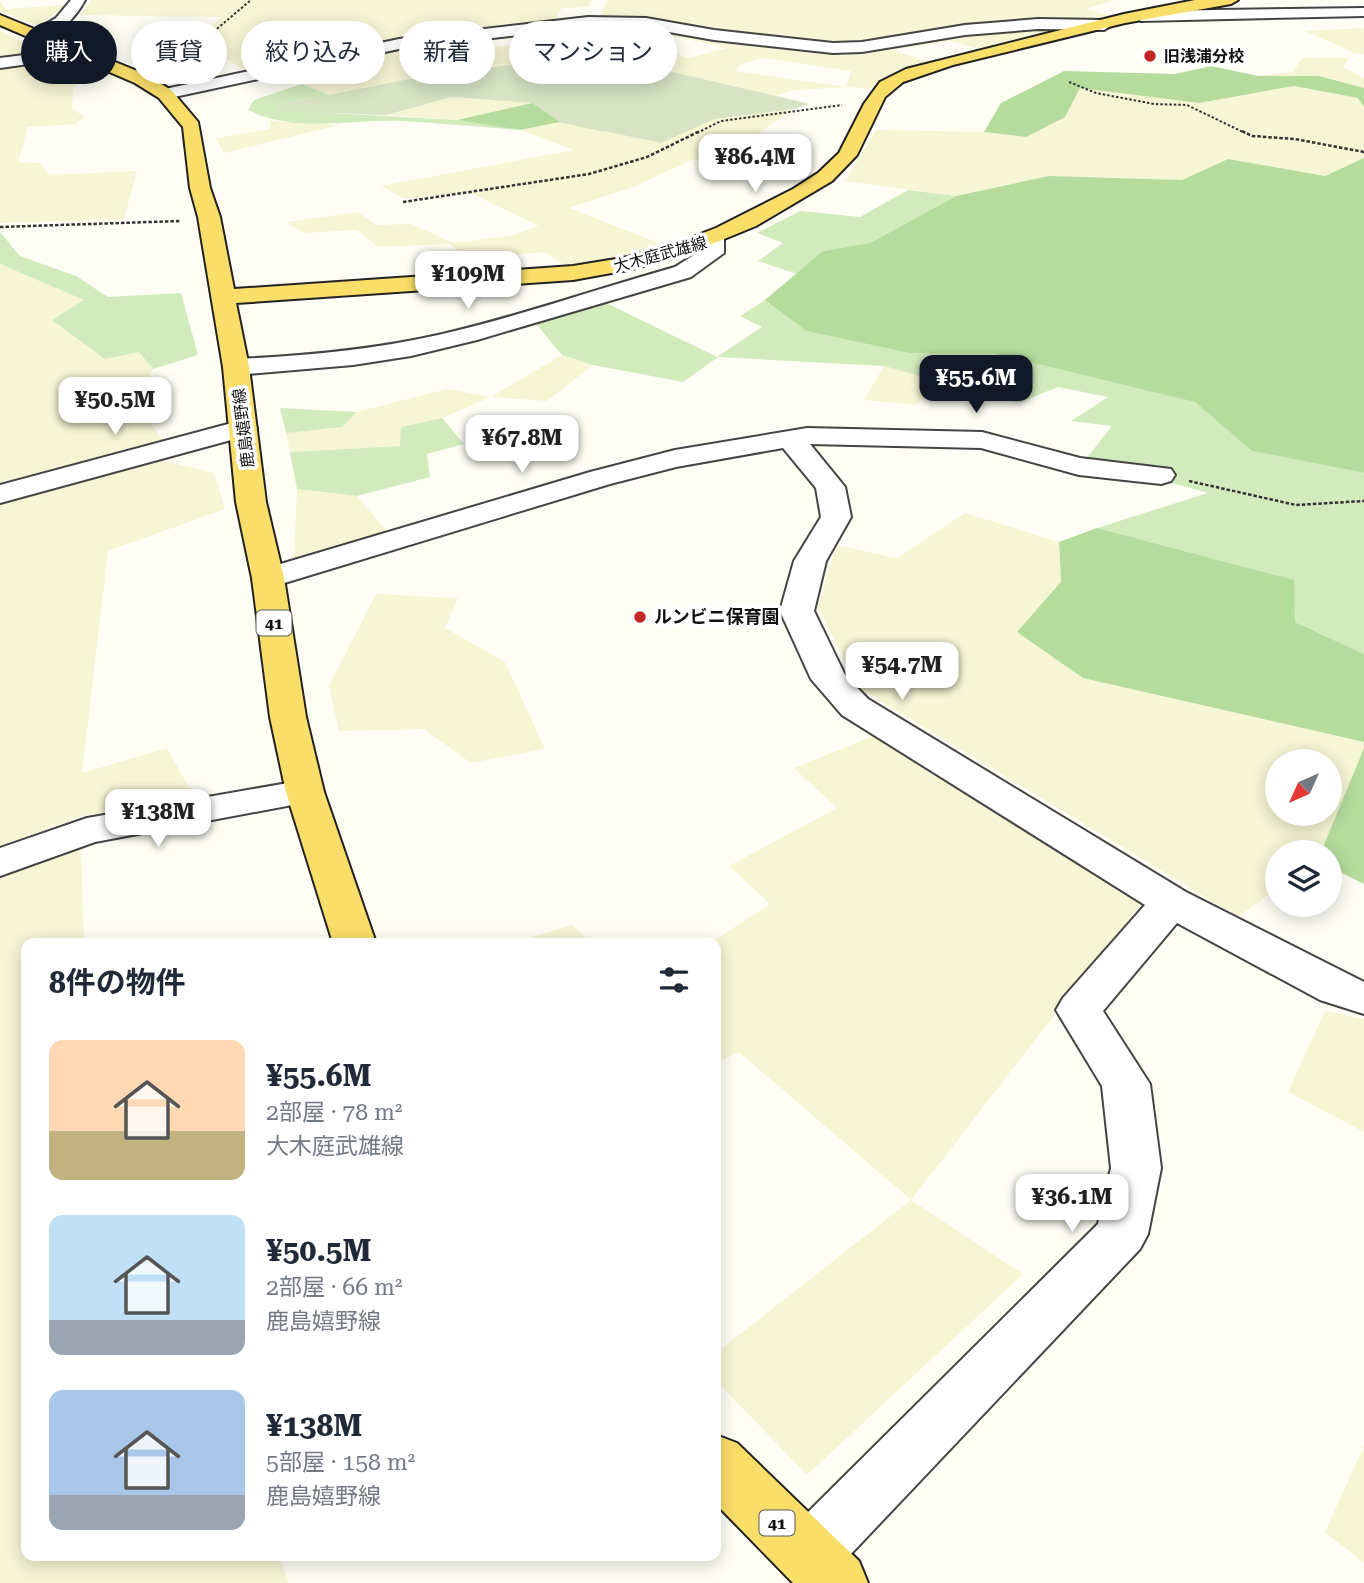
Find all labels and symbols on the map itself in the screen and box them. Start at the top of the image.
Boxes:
place label: 旧浅浦分校 [1164,47,1244,66]
marker: 旧浅浦分校 [1142,48,1158,64]
pin: ¥86.4M [698,134,812,194]
street label: 大木庭武雄線 [611,233,709,276]
pin: ¥109M [419,252,517,311]
pin: ¥55.6M [919,356,1033,415]
pin: ¥50.5M [58,378,172,437]
street label: 鹿島嬉野線 [229,387,258,469]
pin: ¥67.8M [465,416,579,475]
place label: ルンビニ保育園 [654,606,780,627]
marker: ルンビニ保育園 [632,609,648,625]
road number: 41 [256,610,292,636]
pin: ¥54.7M [845,642,959,702]
north arrow [1265,749,1342,826]
pin: ¥138M [109,790,207,849]
pin: ¥36.1M [1015,1174,1129,1234]
road number: 41 [760,1511,794,1536]

